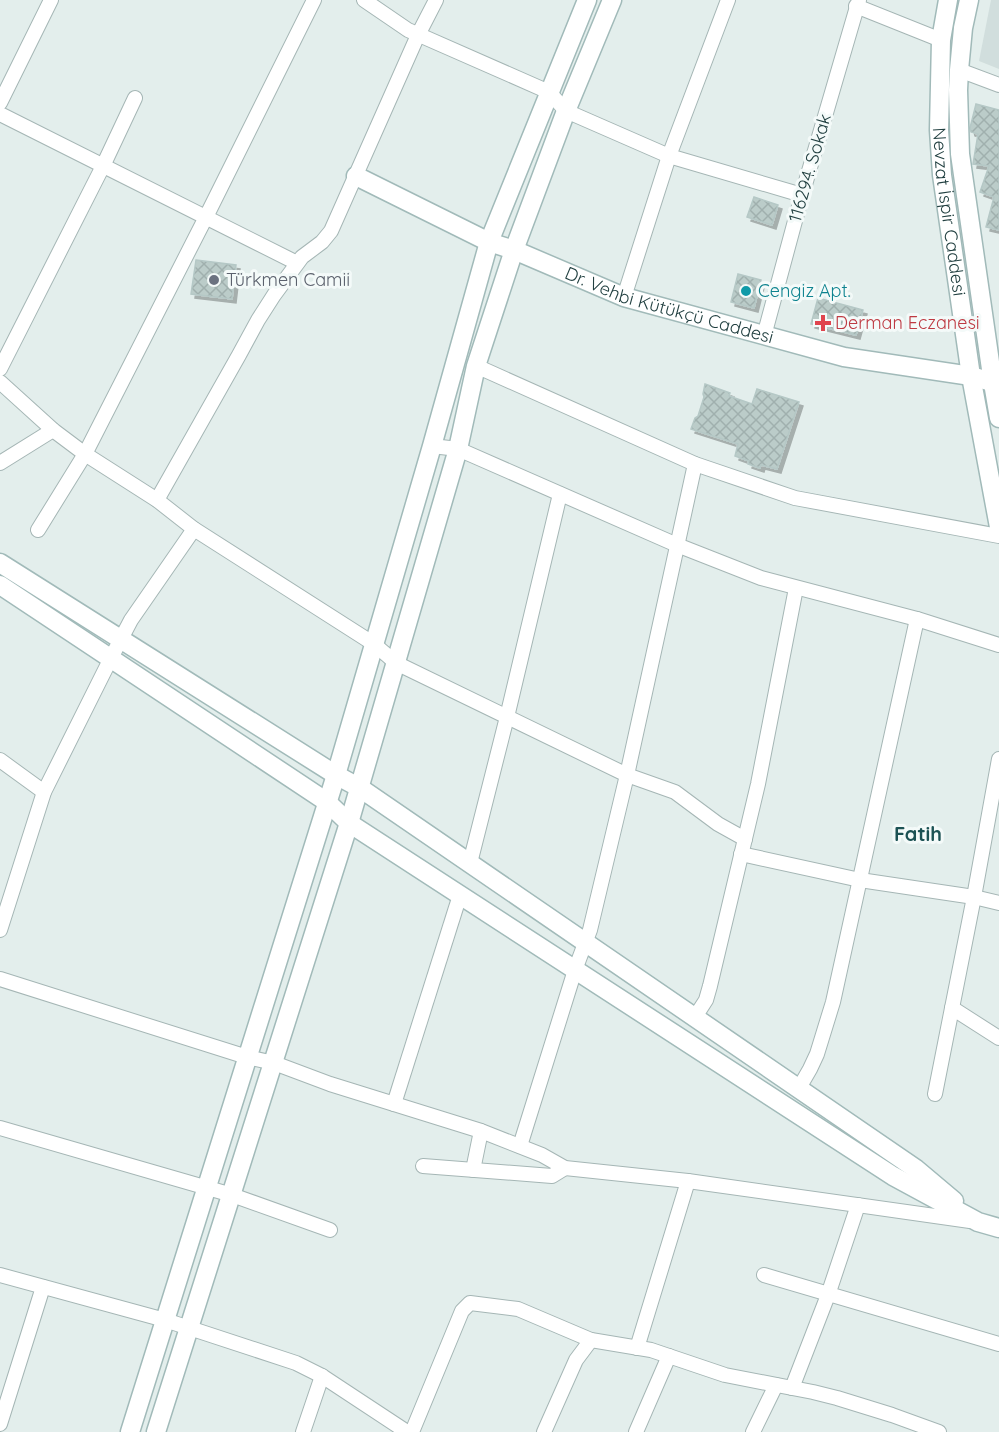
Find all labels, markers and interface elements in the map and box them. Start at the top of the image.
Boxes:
street label: 116294. Sokak [783,111,836,225]
street label: Nevzat İspir Caddesi [928,127,971,298]
street label: Dr. Vehbi Kütükçü Caddesi [562,261,776,348]
place label: Türkmen Camii [226,268,350,291]
marker: Türkmen Camii [207,273,221,287]
place label: Cengiz Apt. [758,279,851,302]
marker: Cengiz Apt. [739,284,753,298]
place label: Derman Eczanesi [835,311,980,334]
marker: Derman Eczanesi [816,316,830,330]
district label: Fatih [894,821,942,846]

